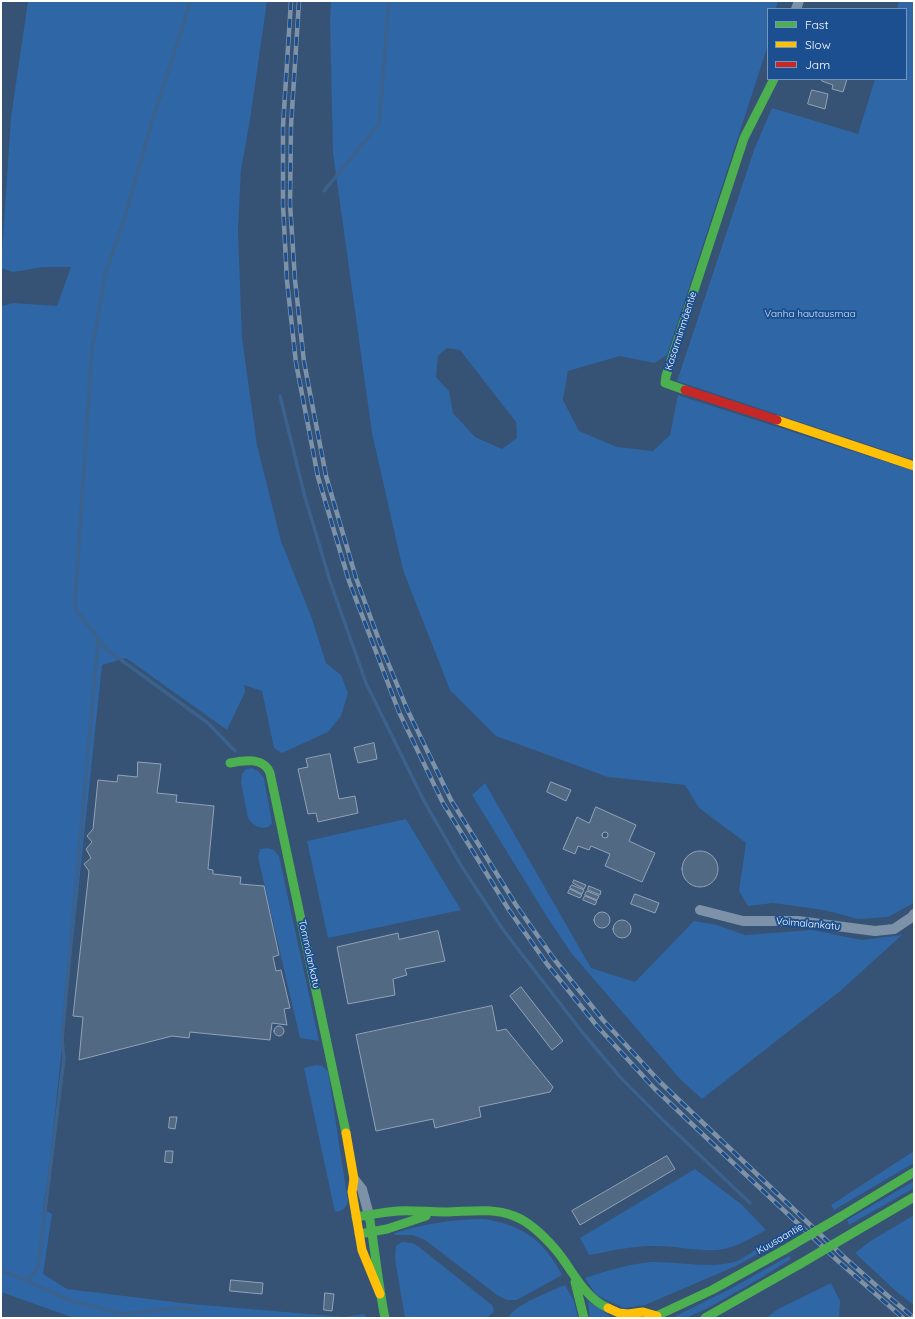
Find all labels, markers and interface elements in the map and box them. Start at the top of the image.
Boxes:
legend [767,8,907,80]
text: Fast [805,17,829,32]
text: Slow [805,37,831,52]
text: Jam [805,57,830,72]
street label: Kasarminmäentie [663,290,699,372]
park label: Vanha hautausmaa [764,308,856,320]
street label: Voimalankatu [775,915,841,933]
street label: Tommolankatu [296,919,322,989]
street label: Kuusaantie [755,1221,805,1257]

